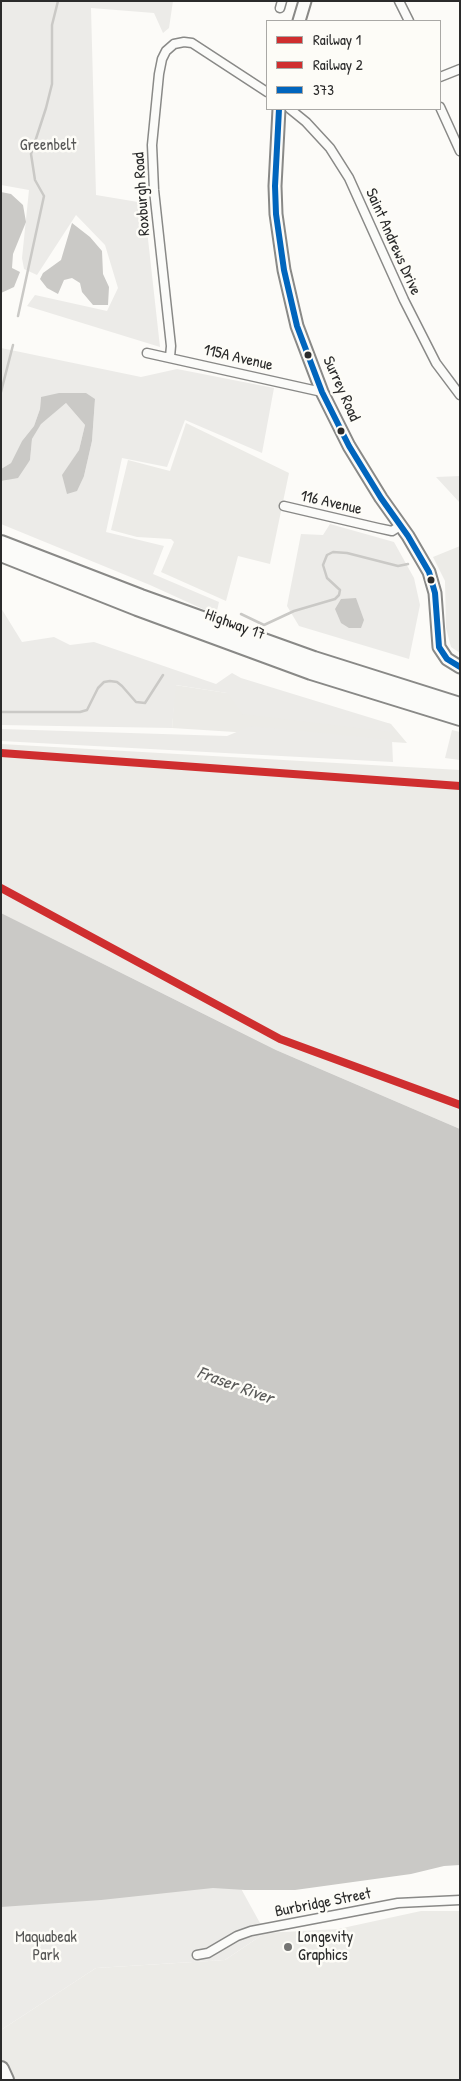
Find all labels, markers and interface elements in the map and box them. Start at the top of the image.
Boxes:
legend [266,20,441,110]
text: Railway 1 [313,29,361,50]
text: Railway 2 [313,54,363,75]
text: 373 [313,79,334,100]
park label: Greenbelt [20,136,76,156]
street label: Roxburgh Road [130,152,154,236]
street label: Saint Andrews Drive [361,186,425,298]
street label: 115A Avenue [202,341,274,375]
unlabelled marker [303,350,313,360]
street label: Surrey Road [318,354,364,424]
unlabelled marker [336,426,346,436]
street label: 116 Avenue [299,487,363,519]
unlabelled marker [426,575,436,585]
street label: Highway 17 [202,605,268,645]
water label: Fraser River [194,1362,276,1410]
street label: Burbridge Street [273,1884,373,1922]
park label: Maquabeak Park [15,1928,77,1966]
place label: Longevity Graphics [298,1928,353,1966]
marker: Longevity Graphics [282,1941,294,1953]

